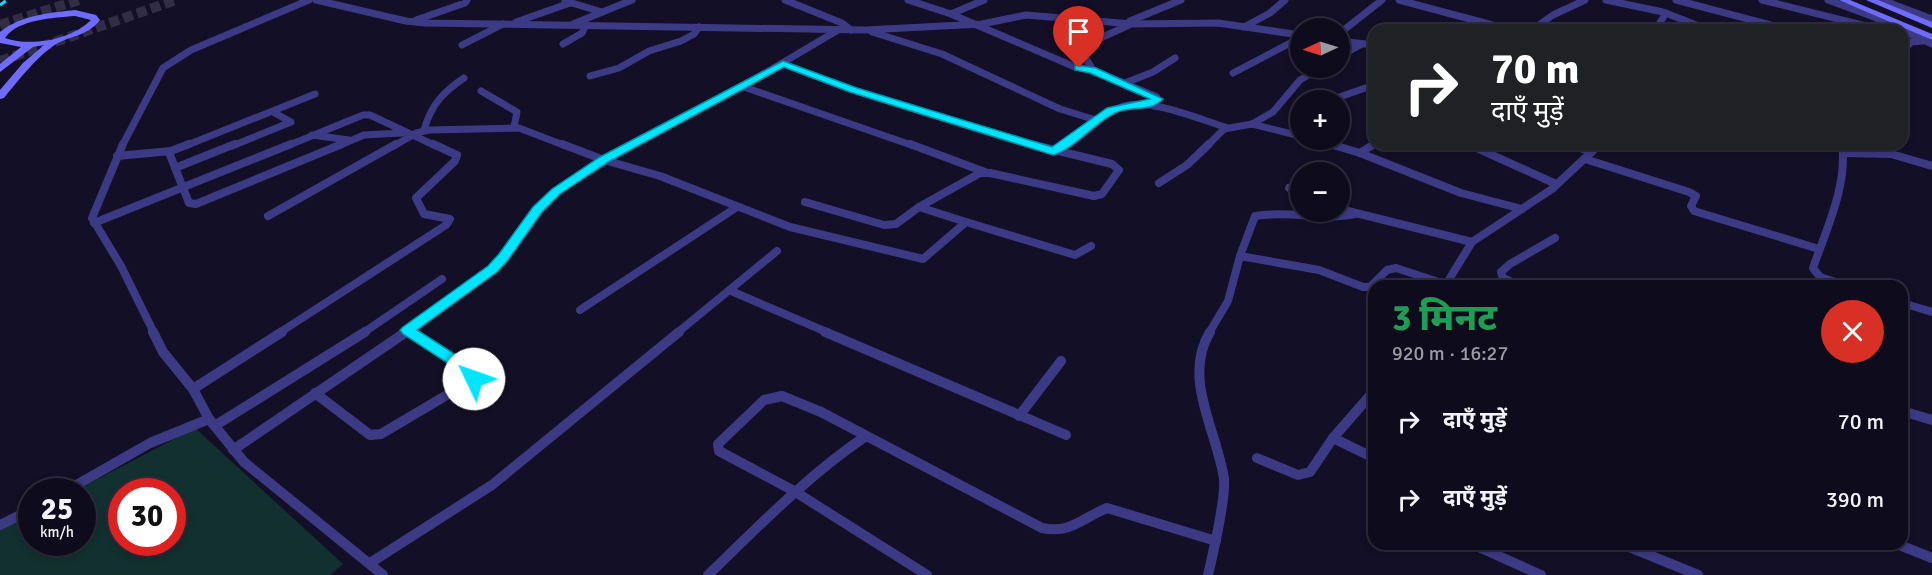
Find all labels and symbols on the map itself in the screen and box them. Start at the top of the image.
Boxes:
pin [1053,6,1104,68]
north arrow [1290,18,1350,78]
position arrow [442,347,506,411]
speed limit sign: 30 [108,478,186,556]

